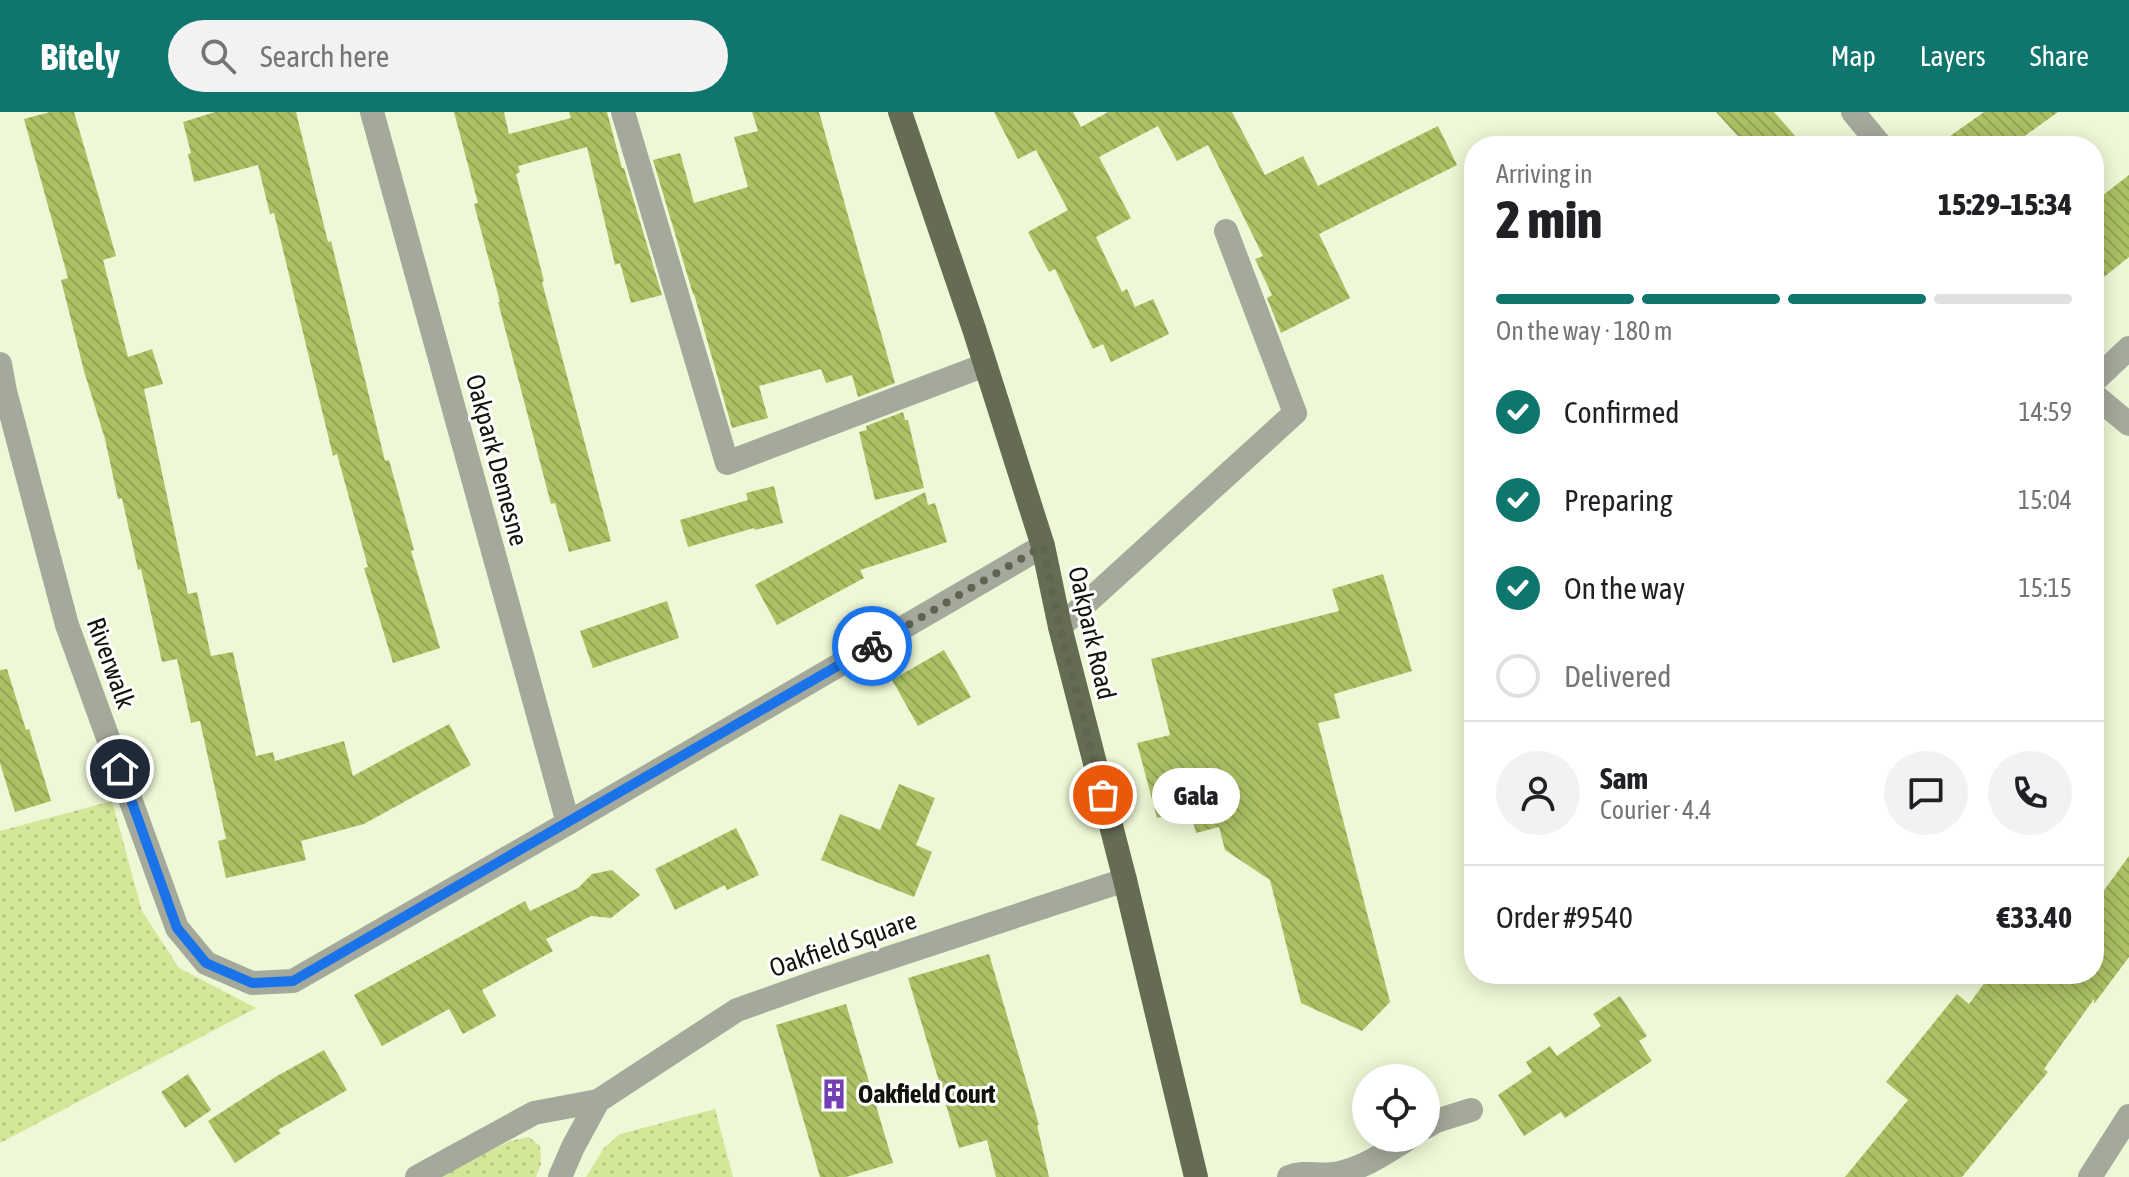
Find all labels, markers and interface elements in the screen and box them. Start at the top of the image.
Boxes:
search box [168,20,728,92]
icon: search [196,34,240,78]
text: Bitely [40,35,120,78]
text: Search here [260,39,389,73]
text: Map [1831,40,1876,72]
text: Layers [1920,40,1986,72]
text: Share [2030,40,2089,72]
text: Arriving in [1496,159,1593,189]
text: 15:29–15:34 [1938,187,2072,221]
text: 2 min [1496,189,1602,249]
text: On the way · 180 m [1496,316,1673,346]
street label: Oakpark Demesne [460,371,534,549]
icon: check [1496,390,1540,434]
text: Confirmed [1564,395,1679,429]
text: 14:59 [2018,397,2072,427]
icon: check [1496,478,1540,522]
text: Preparing [1564,483,1673,517]
text: 15:04 [2018,485,2072,515]
street label: Oakpark Road [1062,564,1122,702]
icon: check [1496,566,1540,610]
text: On the way [1564,571,1685,605]
text: 15:15 [2018,573,2072,603]
courier [832,606,912,686]
street label: Riverwalk [81,613,141,713]
icon: bike [850,624,894,668]
text: Delivered [1564,659,1672,693]
pin [86,735,154,803]
icon: home [98,747,142,791]
button: person [1496,751,1580,835]
button: chat [1884,751,1968,835]
button: phone [1988,751,2072,835]
pin [1069,761,1137,829]
text: Sam [1600,761,1648,795]
callout: Gala [1151,767,1239,823]
icon: bag [1081,773,1125,817]
text: Gala [1174,781,1218,811]
text: Courier · 4.4 [1600,795,1711,825]
text: Order #9540 [1496,900,1633,934]
text: €33.40 [1997,900,2072,934]
street label: Oakfield Square [766,905,920,983]
map controls [1352,1064,1440,1152]
button: locate [1352,1064,1440,1152]
building icon: Oakfield Court [817,1077,851,1111]
place label: Oakfield Court [858,1079,996,1109]

